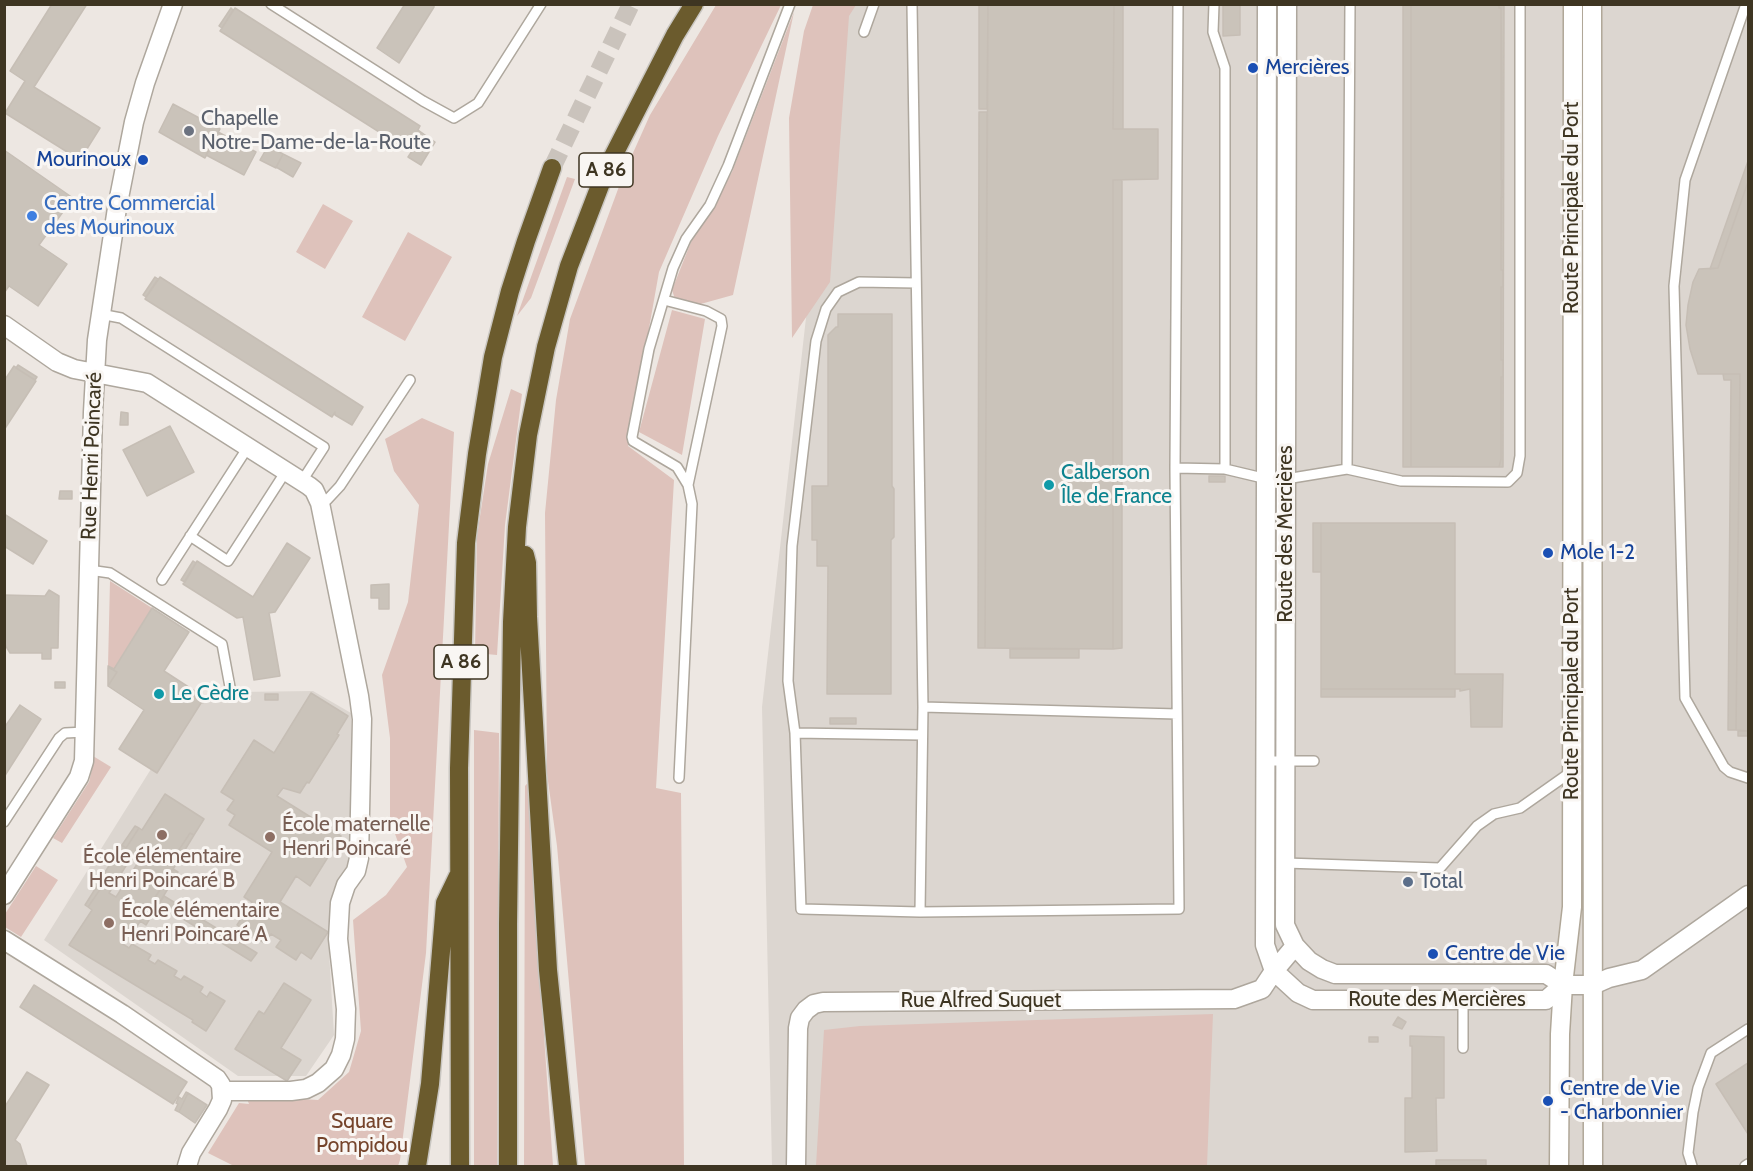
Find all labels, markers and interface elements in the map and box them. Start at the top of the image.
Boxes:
place label: Mercières [1265,55,1349,81]
marker: Mercières [1246,61,1260,75]
street label: Route Principale du Port [1559,102,1585,314]
place label: Chapelle Notre-Dame-de-la-Route [201,106,431,156]
marker: Chapelle Notre-Dame-de-la-Route [182,124,196,138]
place label: Mourinoux [36,147,131,173]
marker: Mourinoux [136,153,150,167]
road number: A 86 [579,153,633,187]
place label: Centre Commercial des Mourinoux [44,191,215,241]
marker: Centre Commercial des Mourinoux [25,209,39,223]
street label: Rue Henri Poincaré [76,372,108,540]
street label: Route des Mercières [1273,445,1299,623]
place label: Calberson Île de France [1061,460,1172,510]
marker: Calberson Île de France [1042,478,1056,492]
place label: Mole 1-2 [1560,540,1635,566]
marker: Mole 1-2 [1541,546,1555,560]
street label: Route Principale du Port [1559,588,1585,800]
road number: A 86 [434,645,488,679]
place label: Le Cèdre [171,681,249,707]
marker: Le Cèdre [152,687,166,701]
place label: École maternelle Henri Poincaré [282,812,430,862]
marker: École élémentaire Henri Poincaré B [155,828,169,842]
marker: École maternelle Henri Poincaré [263,830,277,844]
place label: École élémentaire Henri Poincaré B [83,844,241,894]
place label: Total [1420,869,1463,895]
marker: Total [1401,875,1415,889]
place label: École élémentaire Henri Poincaré A [121,898,279,948]
marker: École élémentaire Henri Poincaré A [102,916,116,930]
place label: Centre de Vie [1445,941,1565,967]
marker: Centre de Vie [1426,947,1440,961]
street label: Route des Mercières [1348,987,1526,1013]
street label: Rue Alfred Suquet [901,988,1061,1014]
place label: Centre de Vie - Charbonnier [1560,1076,1683,1126]
marker: Centre de Vie - Charbonnier [1541,1094,1555,1108]
park label: Square Pompidou [316,1109,408,1159]

